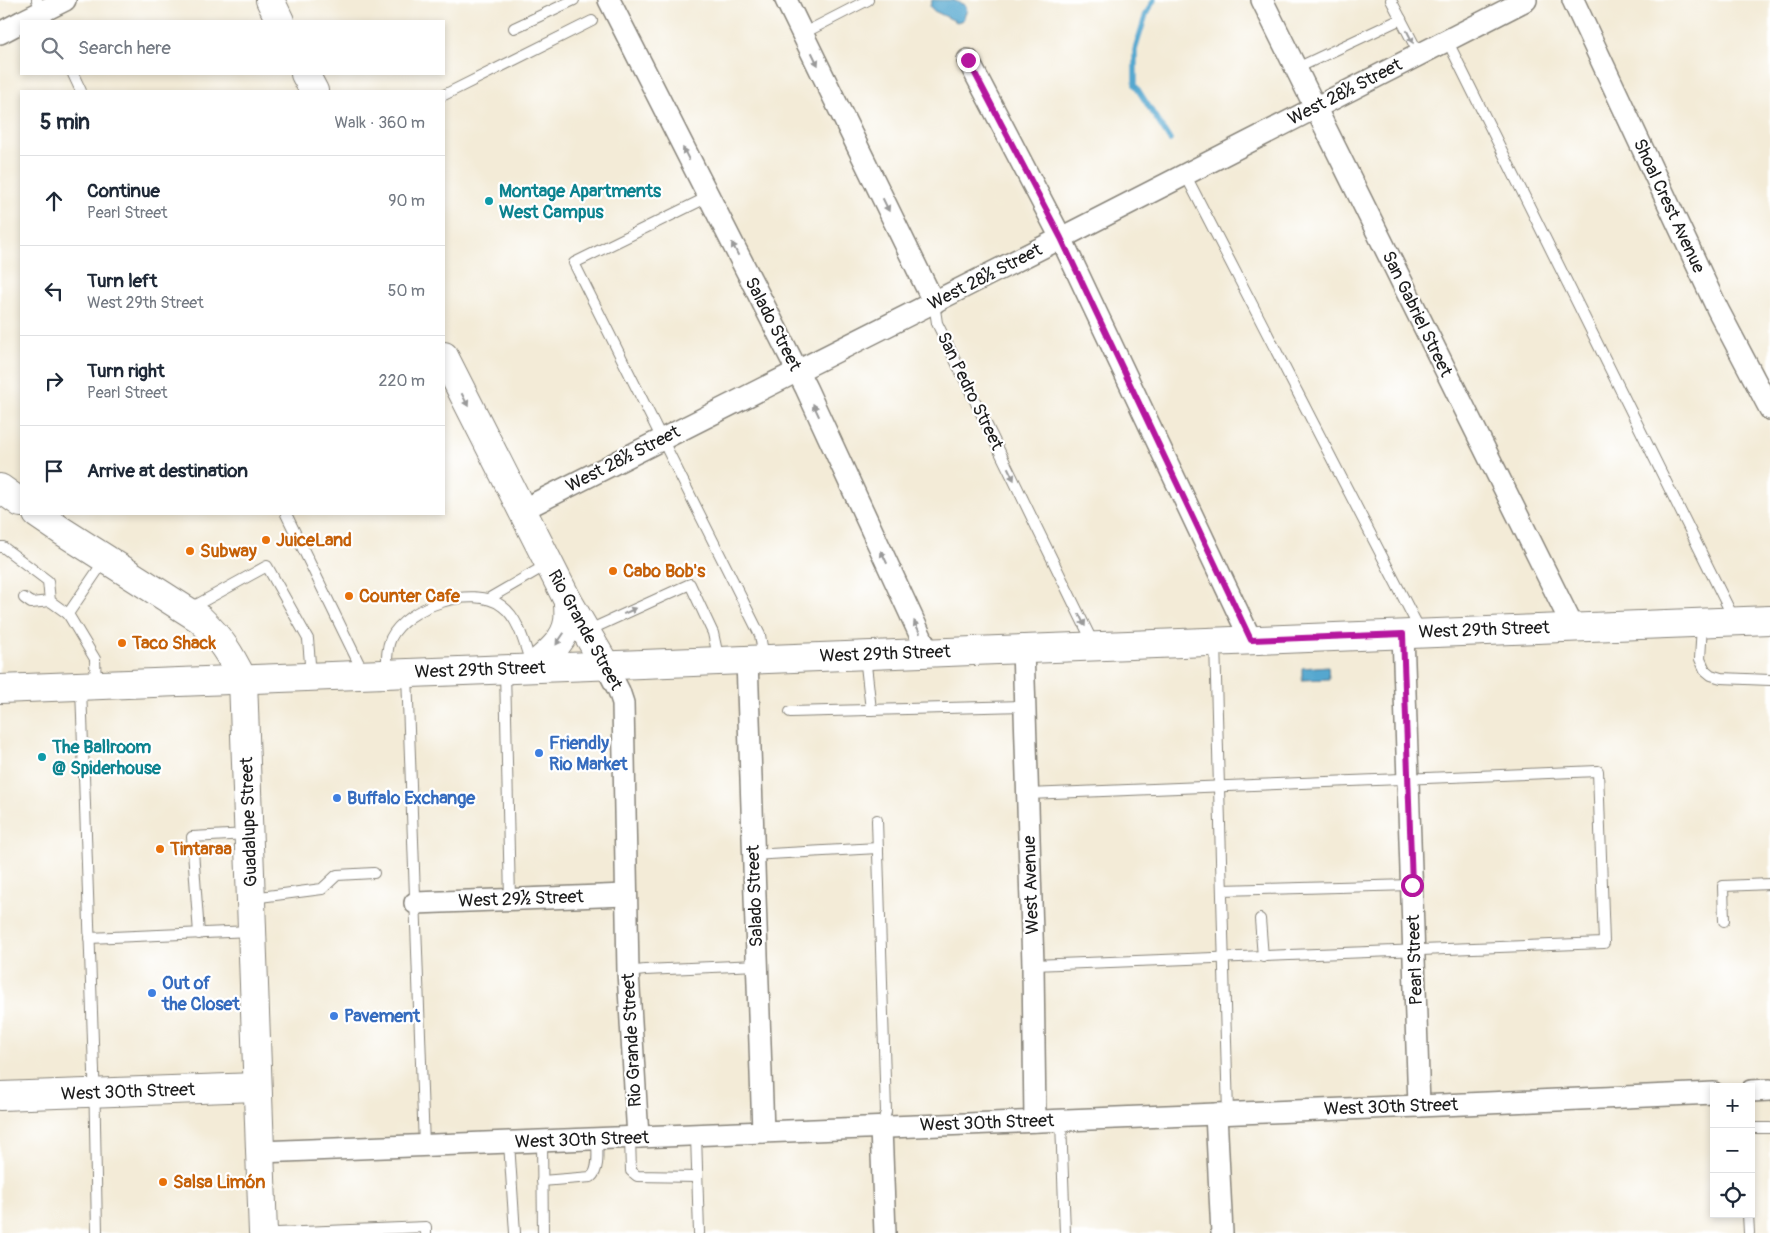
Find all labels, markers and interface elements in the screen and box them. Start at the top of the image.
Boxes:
search box [20,20,445,75]
one-way arrow [1406,29,1414,44]
icon: search [38,34,66,62]
text: Search here [78,36,171,60]
route end [957,49,980,72]
one-way arrow [811,52,819,67]
street label: West 28½ Street [1284,53,1407,131]
text: 5 min [40,109,90,136]
text: Walk · 360 m [334,113,425,133]
street label: Shoal Crest Avenue [1628,135,1710,277]
one-way arrow [682,146,690,161]
text: Continue [87,179,160,203]
place label: Montage Apartments West Campus [499,180,662,224]
icon: ahead [40,187,68,215]
text: 90 m [388,191,425,211]
marker: Montage Apartments West Campus [483,195,495,207]
one-way arrow [883,198,891,212]
text: Pearl Street [87,203,168,223]
street label: West 28½ Street [924,238,1047,316]
one-way arrow [731,242,739,257]
street label: San Gabriel Street [1377,247,1458,381]
text: Turn left [87,269,157,293]
street label: Salado Street [740,273,807,375]
icon: left [40,277,68,305]
text: 50 m [388,281,425,301]
text: West 29th Street [87,293,204,313]
street label: San Pedro Street [931,328,1009,454]
text: Turn right [87,359,165,383]
icon: right [40,367,68,395]
text: 220 m [379,371,425,391]
text: Pearl Street [87,383,168,403]
one-way arrow [461,393,469,407]
one-way arrow [812,403,820,417]
street label: West 28½ Street [562,420,685,498]
icon: arrive [40,457,68,485]
text: Arrive at destination [87,459,248,483]
one-way arrow [1007,467,1015,481]
place label: JuiceLand [276,529,352,552]
marker: JuiceLand [260,534,272,546]
place label: Subway [200,540,257,563]
marker: Subway [184,545,196,557]
one-way arrow [880,550,889,565]
place label: Cabo Bob's [623,560,706,583]
marker: Cabo Bob's [607,565,619,577]
street label: Rio Grande Street [542,566,628,695]
place label: Counter Cafe [359,585,461,608]
marker: Counter Cafe [343,590,355,602]
one-way arrow [623,607,637,615]
one-way arrow [1078,613,1086,627]
street label: West 29th Street [1418,616,1551,644]
one-way arrow [912,620,920,634]
place label: Taco Shack [131,632,216,655]
one-way arrow [555,633,565,646]
marker: Taco Shack [116,637,128,649]
street label: West 29th Street [819,640,952,668]
street label: West 29th Street [414,656,547,684]
place label: Friendly Rio Market [549,732,628,776]
place label: The Ballroom @ Spiderhouse [51,736,162,780]
marker: Friendly Rio Market [533,747,545,759]
marker: The Ballroom @ Spiderhouse [36,751,48,763]
street label: Guadalupe Street [235,756,263,887]
place label: Buffalo Exchange [347,787,476,810]
marker: Buffalo Exchange [331,792,343,804]
street label: West Avenue [1018,835,1044,935]
place label: Tintaraa [169,838,232,861]
marker: Tintaraa [154,843,166,855]
street label: Salado Street [742,844,768,948]
route start [1401,874,1424,897]
street label: West 29½ Street [458,885,585,913]
street label: Pearl Street [1402,914,1428,1006]
place label: Out of the Closet [161,972,240,1016]
street label: Rio Grande Street [617,972,647,1108]
marker: Out of the Closet [146,987,158,999]
place label: Pavement [344,1005,421,1028]
marker: Pavement [328,1010,340,1022]
street label: West 30th Street [61,1078,196,1106]
map controls [1710,1083,1755,1218]
button: + [1710,1083,1755,1128]
street label: West 30th Street [1324,1093,1459,1121]
street label: West 30th Street [920,1109,1055,1137]
street label: West 30th Street [515,1126,650,1154]
button: − [1710,1128,1755,1173]
place label: Salsa Limón [173,1171,265,1194]
button: locate [1710,1173,1755,1218]
marker: Salsa Limón [157,1176,169,1188]

